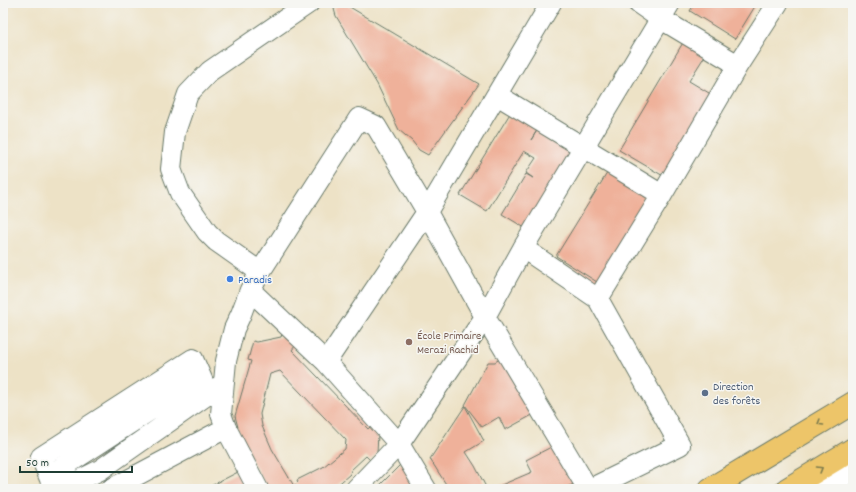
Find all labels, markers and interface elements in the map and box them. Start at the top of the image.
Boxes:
place label: Paradis [238,272,272,289]
marker: Paradis [225,274,235,284]
place label: École Primaire Merazi Rachid [417,328,481,359]
marker: École Primaire Merazi Rachid [404,337,414,347]
place label: Direction des forêts [713,379,760,410]
marker: Direction des forêts [700,388,710,398]
one-way arrow [817,419,824,426]
scale bar [20,448,132,474]
text: 50 m [26,455,49,472]
one-way arrow [816,466,823,473]

